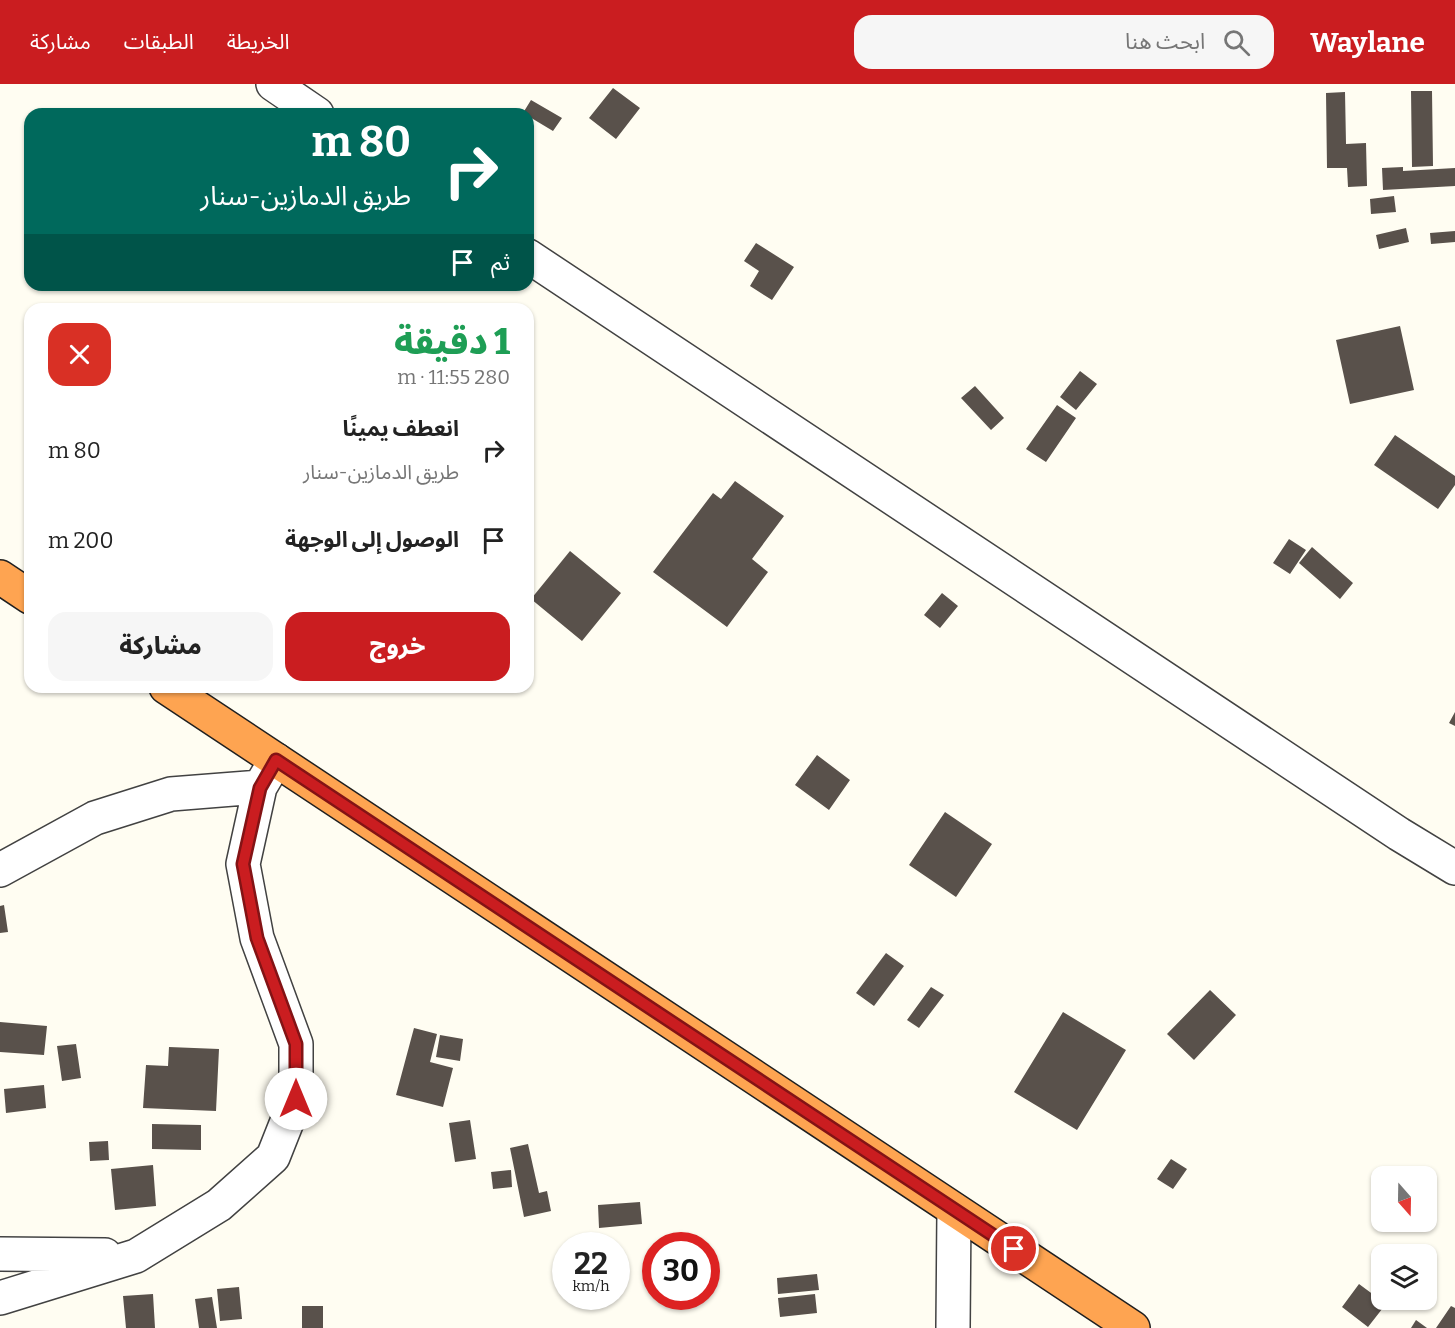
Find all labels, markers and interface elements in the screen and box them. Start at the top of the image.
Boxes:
search box [854,15,1274,69]
icon: search [1220,26,1253,59]
text: Waylane [1310,26,1425,59]
text: ابحث هنا [1125,28,1205,55]
text: مشاركة [30,29,91,55]
text: الطبقات [124,29,194,55]
text: الخريطة [227,29,290,55]
text: 80 m [311,117,411,167]
icon: right [432,132,510,210]
text: طريق الدمازين-سنار [200,180,411,212]
icon: arrive [446,246,479,279]
text: ثم [491,249,510,276]
text: 1 دقيقة [394,320,510,364]
button: close [48,323,111,386]
text: 280 m · 11:55 [397,365,510,389]
text: انعطف يمينًا [343,415,459,442]
icon: right [477,434,510,467]
text: 80 m [48,437,101,464]
text: طريق الدمازين-سنار [303,460,459,484]
icon: arrive [477,524,510,557]
text: الوصول إلى الوجهة [285,526,459,553]
text: 200 m [48,527,114,554]
button: مشاركة [48,612,273,681]
button: خروج [285,612,510,681]
position arrow [264,1067,328,1131]
north arrow [1371,1166,1437,1232]
map controls [1371,1166,1437,1310]
pin [988,1223,1039,1274]
speed limit sign: 30 [642,1232,720,1310]
icon: arrive [997,1232,1030,1265]
button: layers [1371,1244,1437,1310]
text: 22 [574,1246,608,1282]
text: km/h [572,1277,610,1295]

